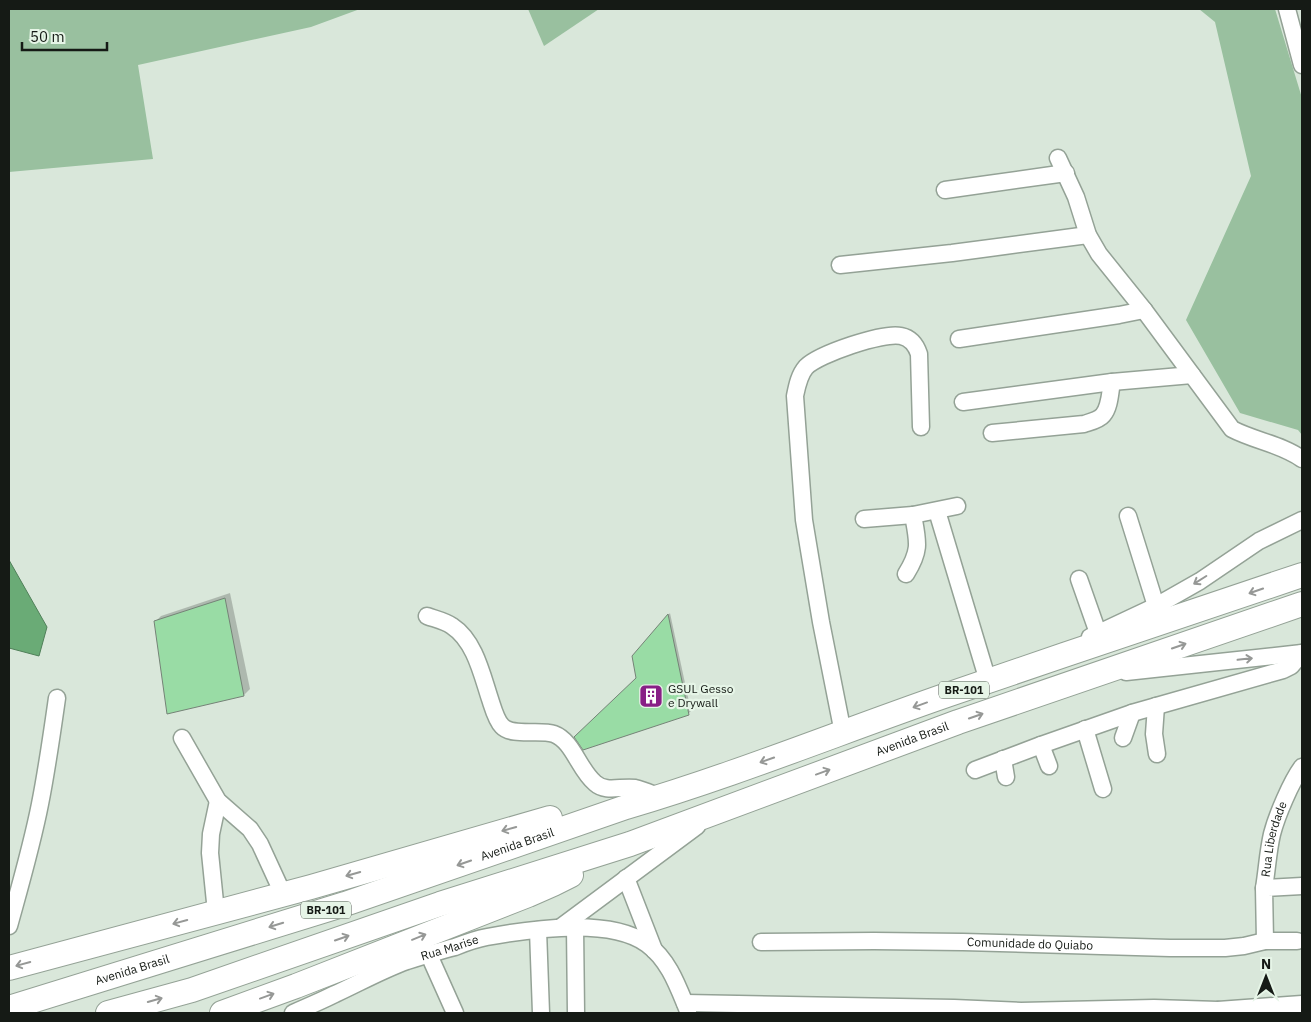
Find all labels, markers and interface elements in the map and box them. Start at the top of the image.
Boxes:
scale bar [22,20,108,52]
text: 50 m [30,27,65,46]
one-way arrow [1193,575,1207,585]
one-way arrow [1249,587,1264,596]
one-way arrow [1171,641,1186,650]
one-way arrow [1236,654,1252,664]
place label: GSUL Gesso e Drywall [668,681,734,710]
road number: BR-101 [939,682,989,698]
building icon: GSUL Gesso e Drywall [638,683,664,709]
one-way arrow [913,701,928,710]
one-way arrow [967,711,983,720]
street label: Avenida Brasil [874,718,951,759]
one-way arrow [760,756,775,765]
one-way arrow [815,767,830,776]
street label: Rua Liberdade [1258,798,1290,878]
street label: Avenida Brasil [478,824,556,864]
one-way arrow [502,824,518,834]
one-way arrow [457,859,472,868]
one-way arrow [346,870,362,880]
road number: BR-101 [301,902,351,918]
one-way arrow [172,918,188,927]
one-way arrow [269,921,285,930]
street label: Rua Marise [419,931,481,963]
one-way arrow [334,932,350,942]
one-way arrow [411,932,426,941]
street label: Comunidade do Quiabo [967,934,1094,953]
street label: Avenida Brasil [93,951,171,988]
north arrow [1241,952,1291,1002]
text: N [1261,955,1271,973]
one-way arrow [15,960,31,970]
one-way arrow [259,991,275,1000]
one-way arrow [147,995,163,1005]

